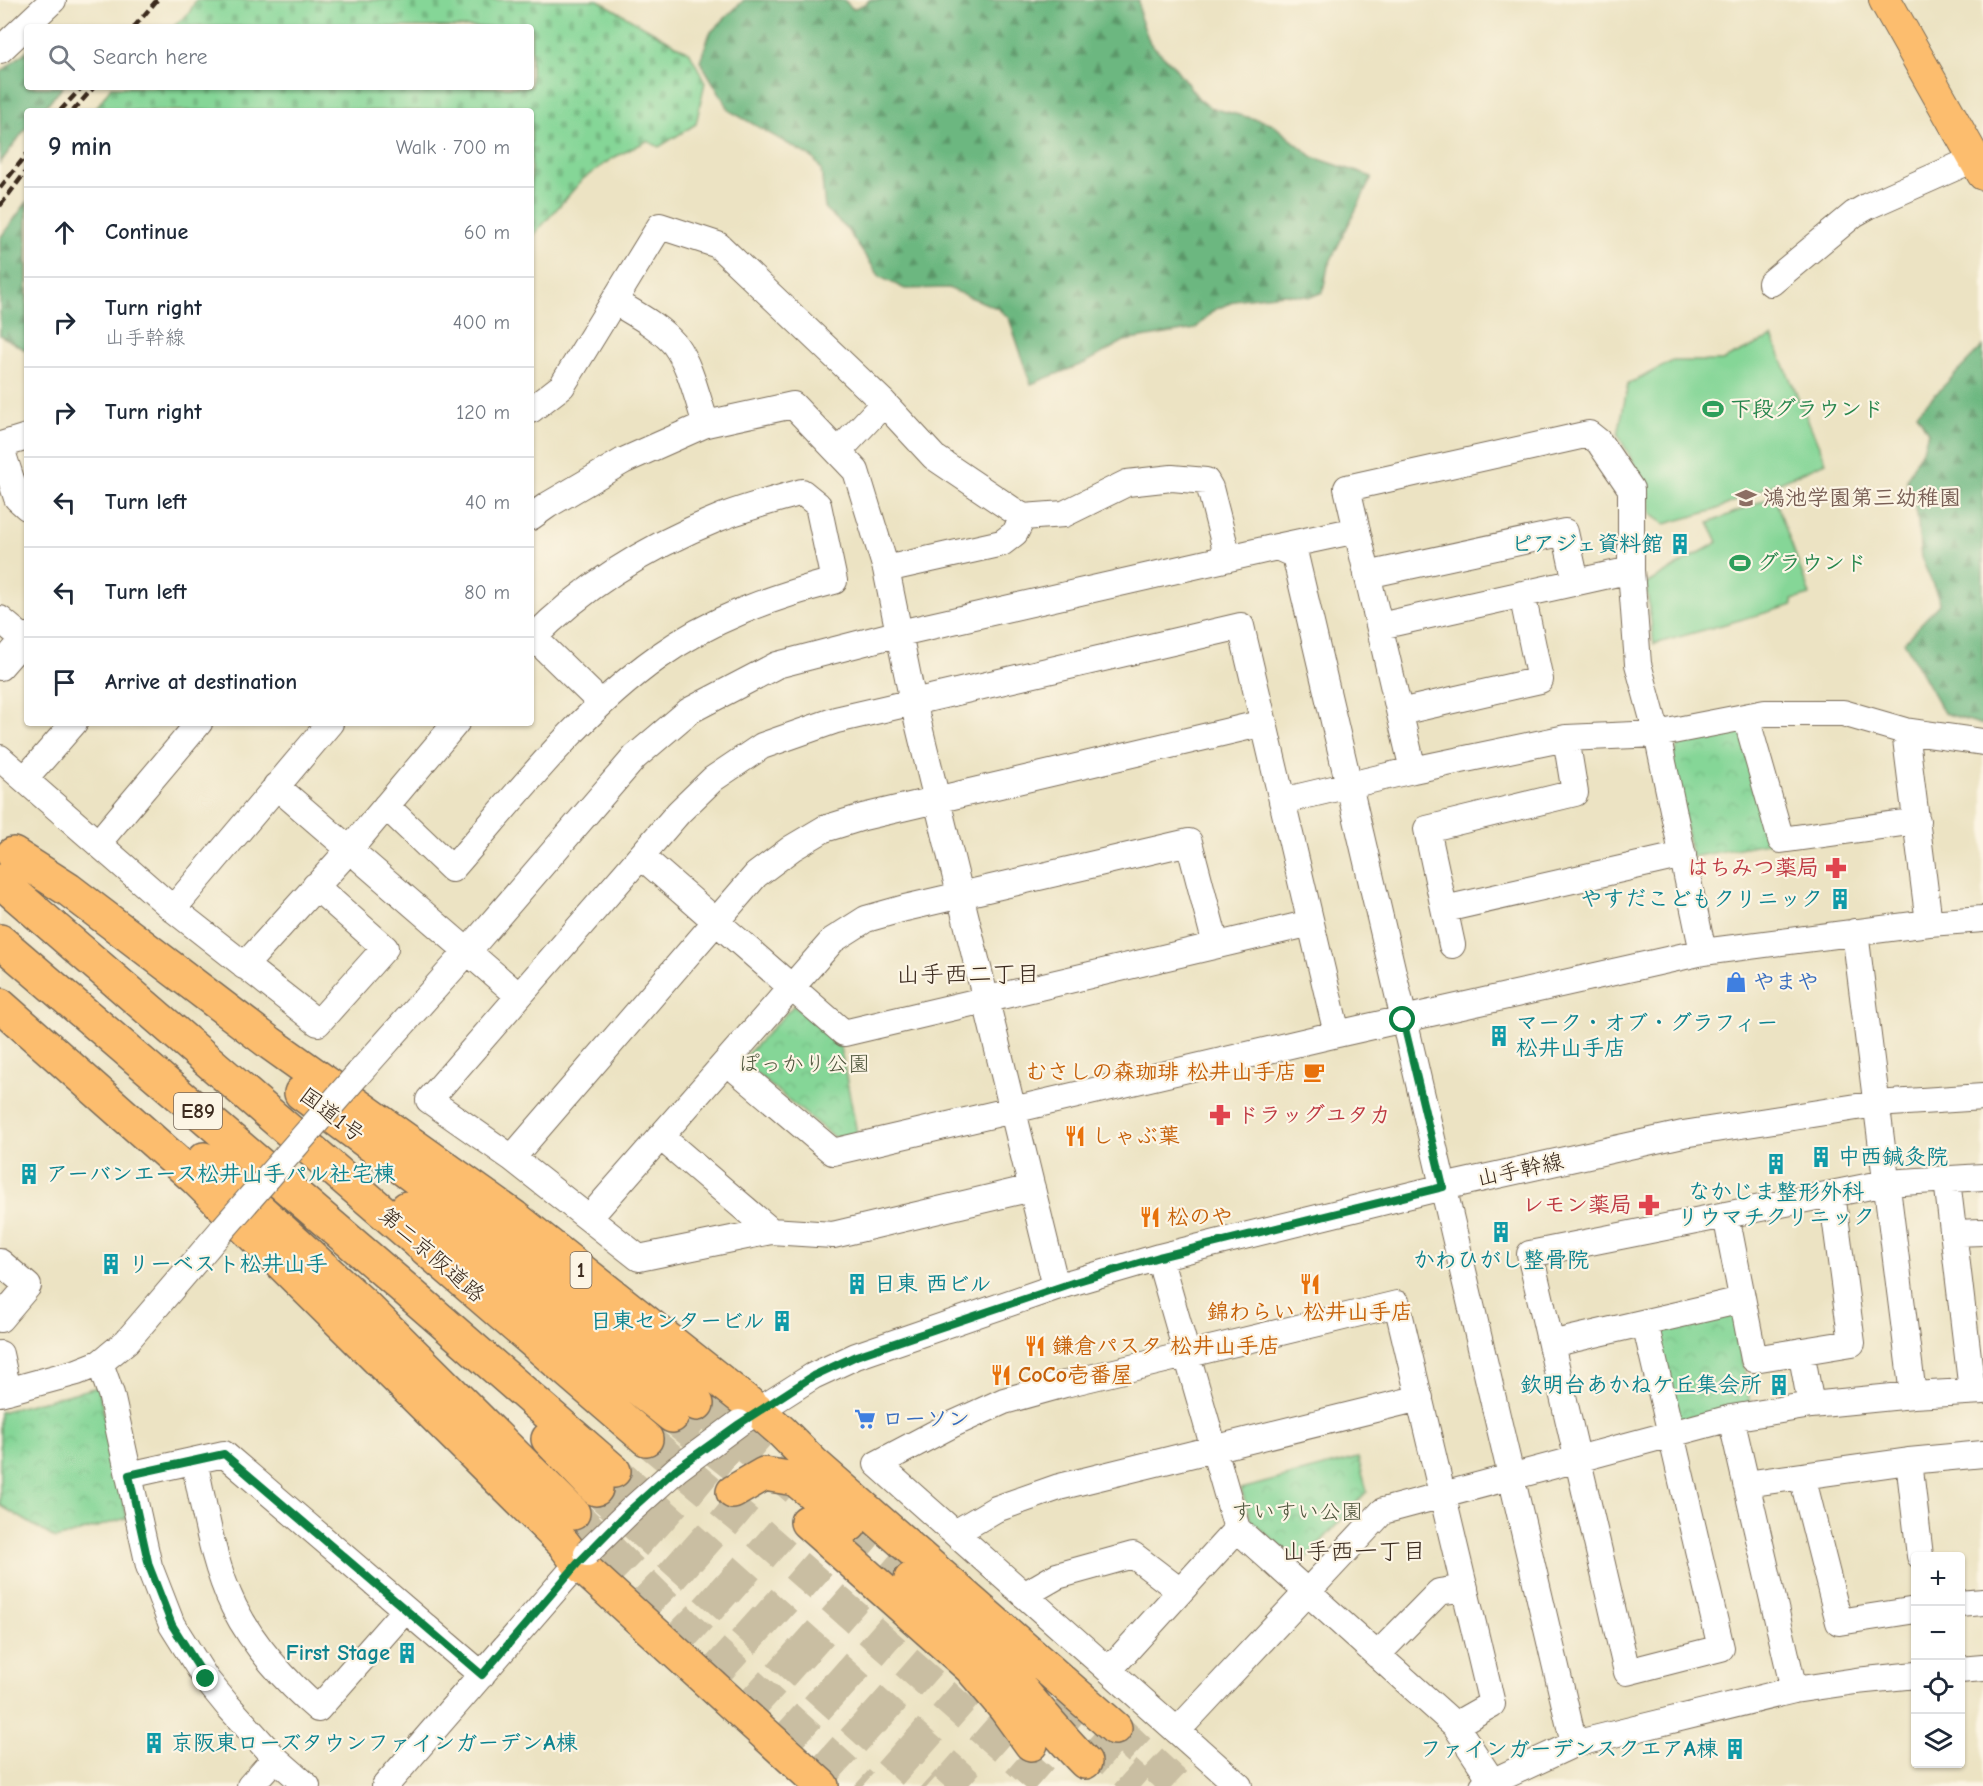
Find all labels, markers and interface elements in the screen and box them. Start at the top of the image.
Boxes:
search box [24,24,534,90]
icon: search [45,41,78,74]
text: Search here [93,44,208,70]
text: 9 min [48,132,112,162]
text: Walk · 700 m [396,136,510,159]
icon: ahead [48,216,81,249]
text: Continue [105,219,188,245]
text: 60 m [464,221,510,244]
text: Turn right [105,295,202,321]
icon: right [48,306,81,339]
text: 400 m [453,311,510,334]
text: 山手幹線 [105,326,185,349]
icon: right [48,396,81,429]
place label: 下段グラウンド [1730,396,1884,422]
sports icon: 下段グラウンド [1701,397,1725,421]
text: Turn right [105,399,202,425]
text: 120 m [456,401,510,424]
place label: 鴻池学園第三幼稚園 [1763,485,1961,511]
icon: left [48,486,81,519]
school or university icon: 鴻池学園第三幼稚園 [1734,486,1758,510]
text: Turn left [105,489,187,515]
text: 40 m [465,491,510,514]
place label: ピアジェ資料館 [1511,531,1663,557]
building icon: ピアジェ資料館 [1668,532,1692,556]
place label: グラウンド [1757,550,1867,576]
sports icon: グラウンド [1728,551,1752,575]
icon: left [48,576,81,609]
text: Turn left [105,579,187,605]
text: 80 m [464,581,510,604]
icon: arrive [48,666,81,699]
text: Arrive at destination [105,669,297,695]
place label: はちみつ薬局 [1687,855,1819,881]
pharmacy icon: はちみつ薬局 [1824,856,1848,880]
place label: やすだこどもクリニック [1581,886,1823,912]
building icon: やすだこどもクリニック [1828,887,1852,911]
district label: 山手西二丁目 [896,960,1040,988]
place label: やまや [1753,969,1819,995]
shop icon: やまや [1724,970,1748,994]
route start [1389,1006,1415,1032]
place label: マーク・オブ・グラフィー 松井山手店 [1516,1010,1778,1061]
building icon: マーク・オブ・グラフィー 松井山手店 [1487,1024,1511,1048]
park label: ぽっかり公園 [738,1051,870,1077]
place label: むさしの森珈琲 松井山手店 [1025,1059,1297,1085]
cafe icon: むさしの森珈琲 松井山手店 [1302,1060,1326,1084]
street label: 国道1号 [294,1082,370,1148]
road number: E89 [174,1093,222,1129]
place label: ドラッグユタカ [1237,1102,1391,1128]
pharmacy icon: ドラッグユタカ [1208,1103,1232,1127]
place label: しゃぶ葉 [1092,1123,1180,1149]
restaurant icon: しゃぶ葉 [1063,1124,1087,1148]
place label: 中西鍼灸院 [1838,1144,1948,1170]
building icon: 中西鍼灸院 [1809,1145,1833,1169]
street label: 山手幹線 [1474,1148,1566,1192]
building icon: なかじま整形外科 リウマチクリニック [1764,1152,1788,1176]
place label: アーバンエース松井山手パル社宅棟 [46,1161,395,1187]
building icon: アーバンエース松井山手パル社宅棟 [17,1162,41,1186]
place label: なかじま整形外科 リウマチクリニック [1677,1179,1875,1230]
place label: レモン薬局 [1522,1192,1632,1218]
pharmacy icon: レモン薬局 [1637,1193,1661,1217]
street label: 第二京阪道路 [374,1202,490,1308]
place label: 松のや [1167,1204,1233,1230]
restaurant icon: 松のや [1138,1205,1162,1229]
building icon: かわひがし整骨院 [1489,1220,1513,1244]
place label: かわひがし整骨院 [1413,1247,1589,1273]
place label: リーベスト松井山手 [128,1251,328,1277]
building icon: リーベスト松井山手 [99,1252,123,1276]
road number: 1 [570,1252,592,1288]
place label: 日東 西ビル [874,1271,991,1297]
building icon: 日東 西ビル [845,1272,869,1296]
restaurant icon: 錦わらい 松井山手店 [1298,1272,1322,1296]
place label: 錦わらい 松井山手店 [1207,1299,1413,1325]
place label: 日東センタービル [590,1308,765,1334]
building icon: 日東センタービル [770,1309,794,1333]
place label: 鎌倉パスタ 松井山手店 [1052,1333,1280,1359]
restaurant icon: 鎌倉パスタ 松井山手店 [1023,1334,1047,1358]
place label: CoCo壱番屋 [1018,1362,1133,1388]
restaurant icon: CoCo壱番屋 [989,1363,1013,1387]
place label: 欽明台あかねケ丘集会所 [1520,1372,1762,1398]
building icon: 欽明台あかねケ丘集会所 [1767,1373,1791,1397]
place label: ローソン [882,1406,970,1432]
supermarket icon: ローソン [853,1407,877,1431]
park label: すいすい公園 [1231,1499,1363,1525]
district label: 山手西一丁目 [1282,1537,1426,1565]
map controls [1911,1552,1965,1768]
button: + [1911,1552,1965,1606]
button: − [1911,1606,1965,1660]
place label: First Stage [286,1640,390,1666]
building icon: First Stage [395,1641,419,1665]
button: locate [1911,1660,1965,1714]
route end [192,1665,218,1691]
button: layers [1911,1714,1965,1768]
place label: 京阪東ローズタウンファインガーデンA棟 [171,1730,577,1756]
building icon: 京阪東ローズタウンファインガーデンA棟 [142,1731,166,1755]
place label: ファインガーデンスクエアA棟 [1420,1736,1718,1762]
building icon: ファインガーデンスクエアA棟 [1723,1737,1747,1761]

